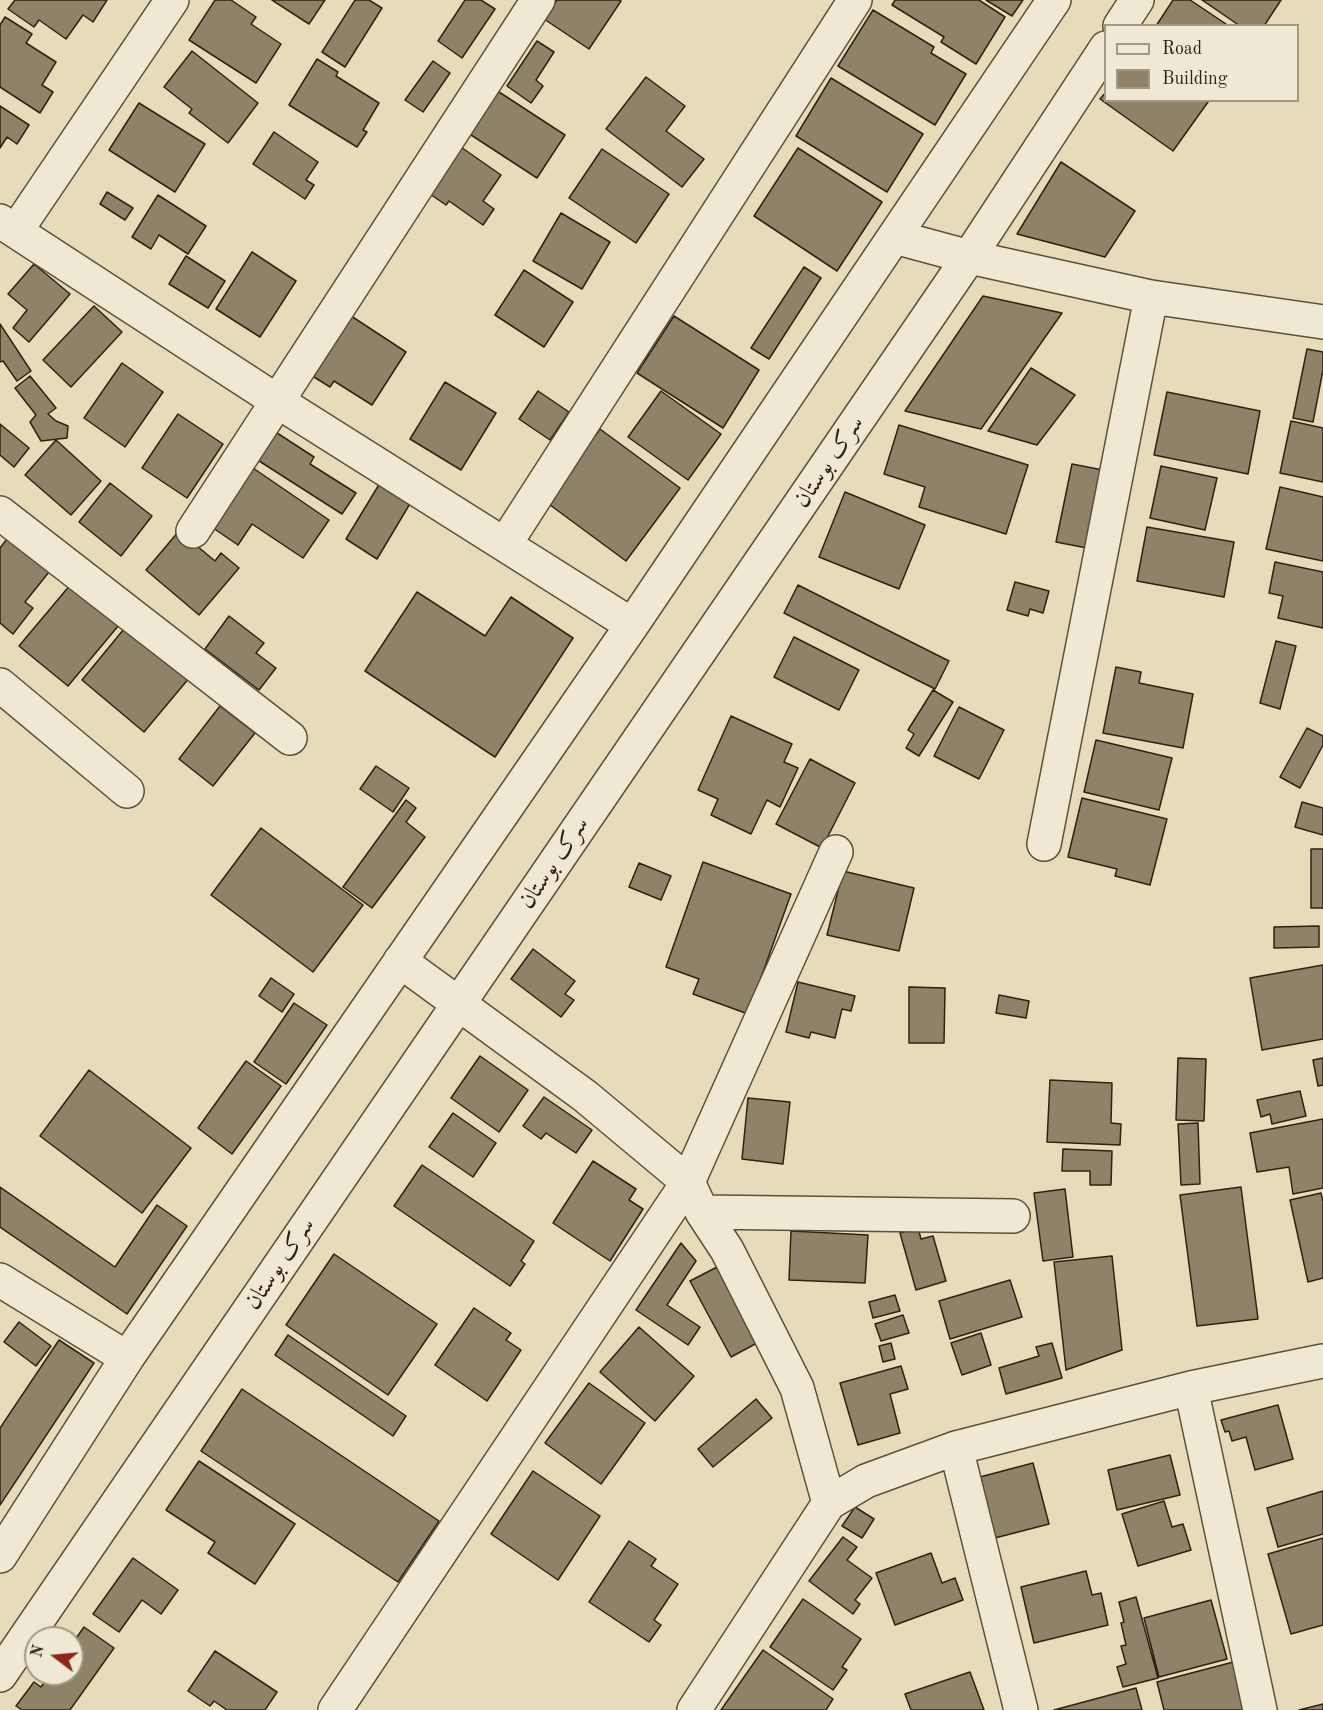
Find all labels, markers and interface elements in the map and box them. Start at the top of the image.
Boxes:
legend [1104,24,1299,102]
text: Road [1162,40,1202,58]
text: Building [1162,70,1227,88]
street label: سرک بوستان [788,410,870,514]
street label: سرک بوستان [513,811,595,915]
street label: سرک بوستان [239,1212,321,1316]
north arrow [24,1626,84,1686]
text: N [29,1644,48,1660]

